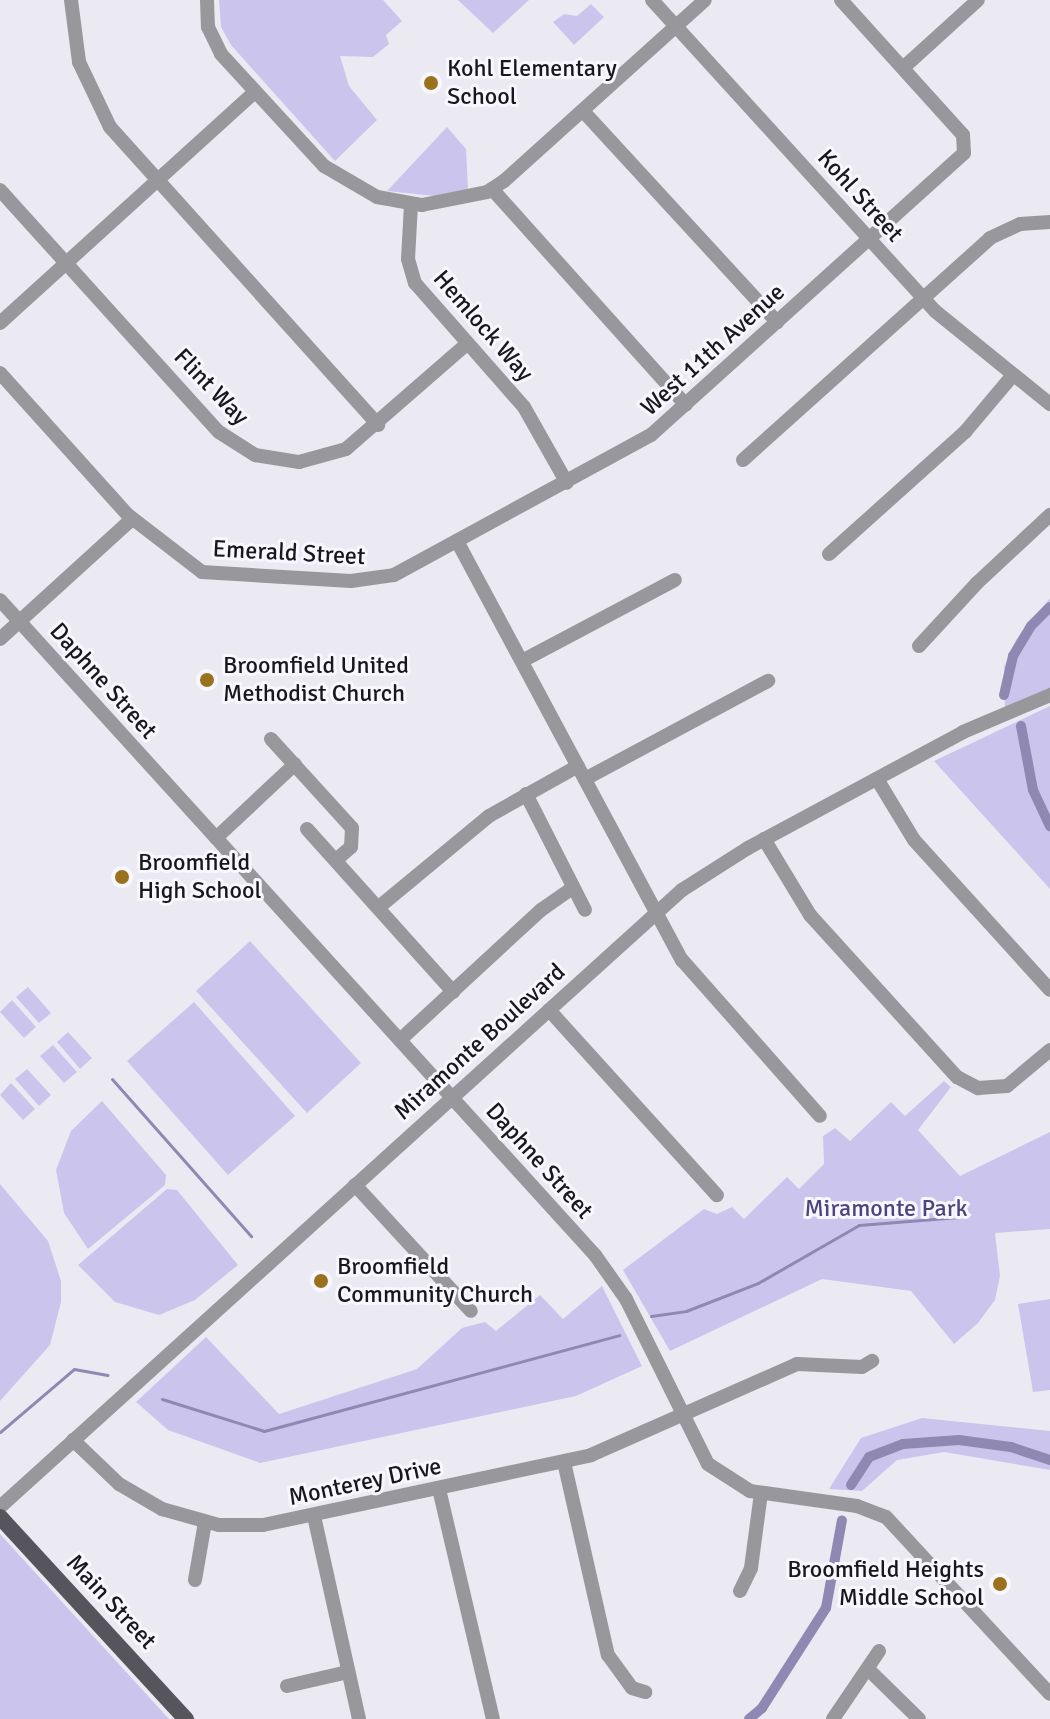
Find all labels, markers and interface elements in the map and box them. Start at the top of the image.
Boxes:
place label: Kohl Elementary School [447,55,617,111]
marker: Kohl Elementary School [422,74,440,92]
street label: Kohl Street [811,144,909,248]
street label: Hemlock Way [427,265,539,387]
street label: West 11th Avenue [635,278,791,422]
street label: Flint Way [168,343,254,431]
street label: Emerald Street [212,535,366,571]
street label: Daphne Street [43,617,163,745]
place label: Broomfield United Methodist Church [223,652,409,708]
marker: Broomfield United Methodist Church [198,671,216,689]
place label: Broomfield High School [138,849,261,905]
marker: Broomfield High School [113,868,131,886]
street label: Miramonte Boulevard [389,958,571,1126]
street label: Daphne Street [479,1097,599,1225]
park label: Miramonte Park [804,1195,968,1223]
place label: Broomfield Community Church [337,1253,533,1309]
marker: Broomfield Community Church [312,1272,330,1290]
street label: Monterey Drive [286,1452,444,1512]
street label: Main Street [60,1549,162,1655]
place label: Broomfield Heights Middle School [787,1556,984,1612]
marker: Broomfield Heights Middle School [991,1575,1009,1593]

